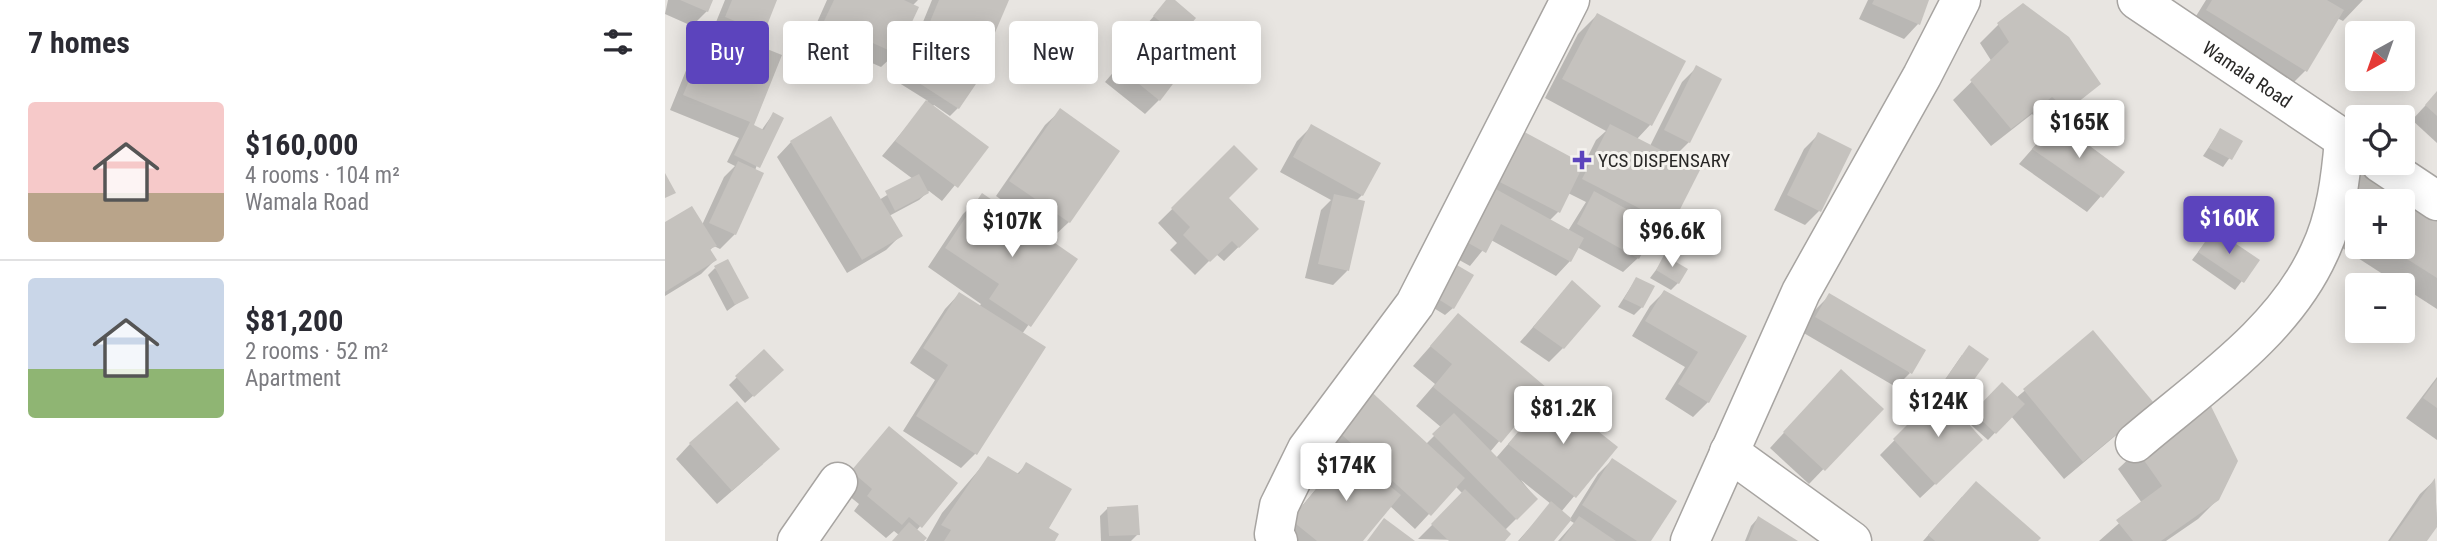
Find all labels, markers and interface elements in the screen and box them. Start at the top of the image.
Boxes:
chip: Buy [686,21,769,84]
chip: Rent [783,21,873,84]
chip: Filters [887,21,995,84]
chip: New [1009,21,1098,84]
chip: Apartment [1112,21,1261,84]
north arrow [2345,21,2415,91]
map controls [2345,21,2415,343]
icon: filters [599,23,637,61]
text: 7 homes [28,25,130,60]
street label: Wamala Road [2198,36,2296,112]
pin: $165K [2030,100,2128,160]
button: locate [2345,105,2415,175]
text: $165K [2049,109,2109,136]
text: $160,000 [245,127,358,162]
icon: home [84,130,168,214]
place label: YCS DISPENSARY [1598,149,1730,172]
marker: YCS DISPENSARY [1572,150,1592,170]
text: 4 rooms · 104 m² [245,162,400,189]
text: Wamala Road [245,189,369,216]
button: + [2345,189,2415,259]
pin: $160K [2180,196,2278,256]
pin: $107K [963,200,1061,259]
text: $160K [2199,205,2259,232]
text: $107K [982,208,1042,235]
pin: $96.6K [1615,210,1729,269]
text: $96.6K [1639,218,1705,245]
button: − [2345,273,2415,343]
text: $81,200 [245,303,343,338]
icon: home [84,306,168,390]
text: 2 rooms · 52 m² [245,338,388,365]
text: Apartment [245,365,341,392]
pin: $124K [1889,380,1987,439]
pin: $81.2K [1506,386,1620,446]
text: $124K [1908,388,1968,415]
text: $81.2K [1530,395,1596,422]
pin: $174K [1297,444,1395,503]
text: $174K [1316,452,1376,479]

